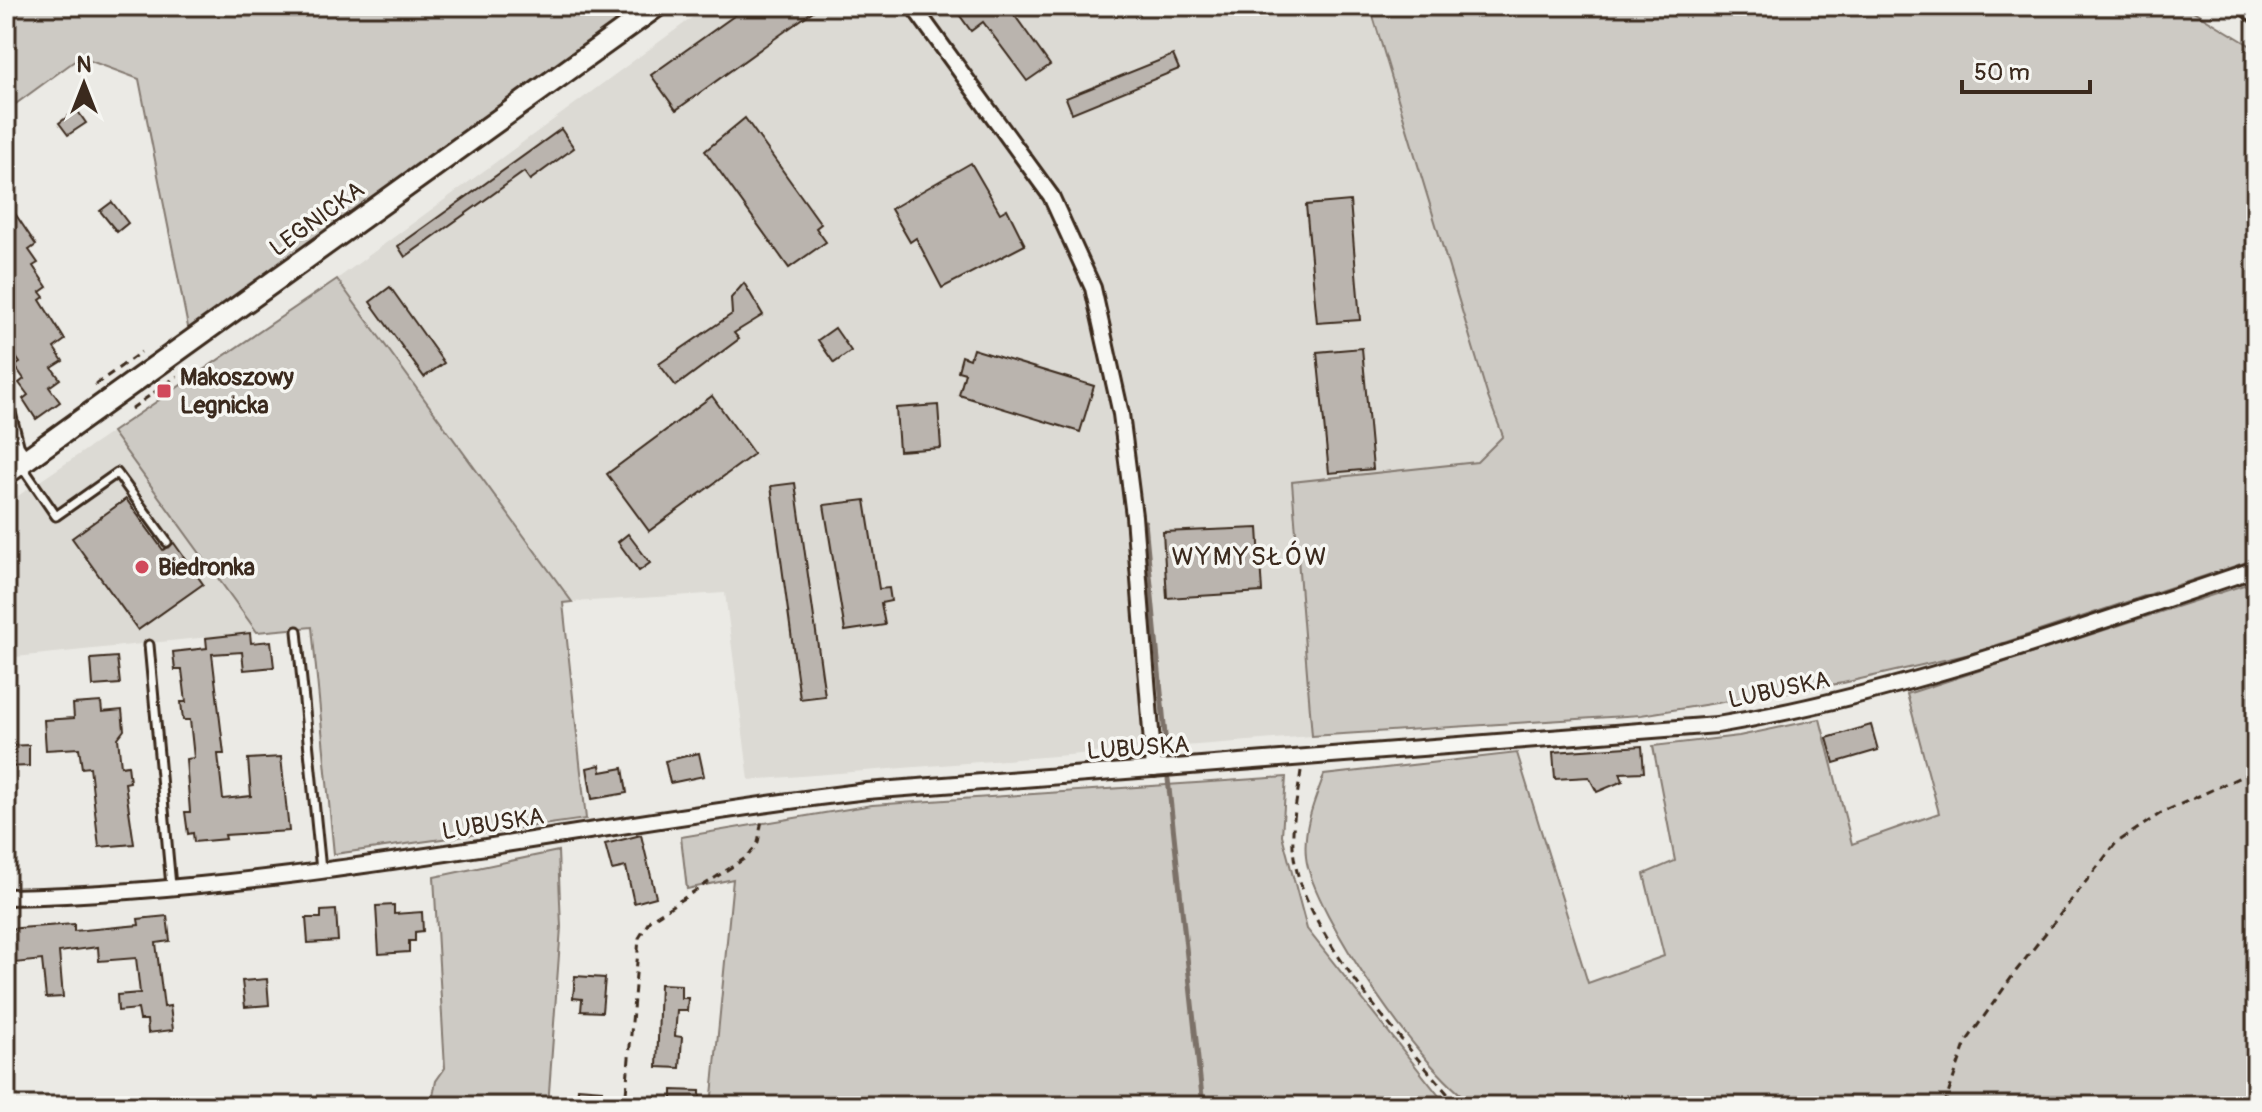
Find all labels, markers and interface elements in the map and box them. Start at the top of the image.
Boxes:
north arrow [44,44,124,124]
scale bar [1962,44,2090,94]
text: N [77,51,92,79]
text: 50 m [1974,58,2030,87]
street label: LEGNICKA [264,175,370,263]
place label: Makoszowy Legnicka [180,363,294,420]
marker: Makoszowy Legnicka [155,382,173,400]
district label: WYMYSŁÓW [1172,540,1328,573]
place label: Biedronka [158,553,255,582]
marker: Biedronka [133,558,151,576]
street label: LUBUSKA [1726,665,1832,715]
street label: LUBUSKA [1086,730,1190,766]
street label: LUBUSKA [440,802,546,846]

